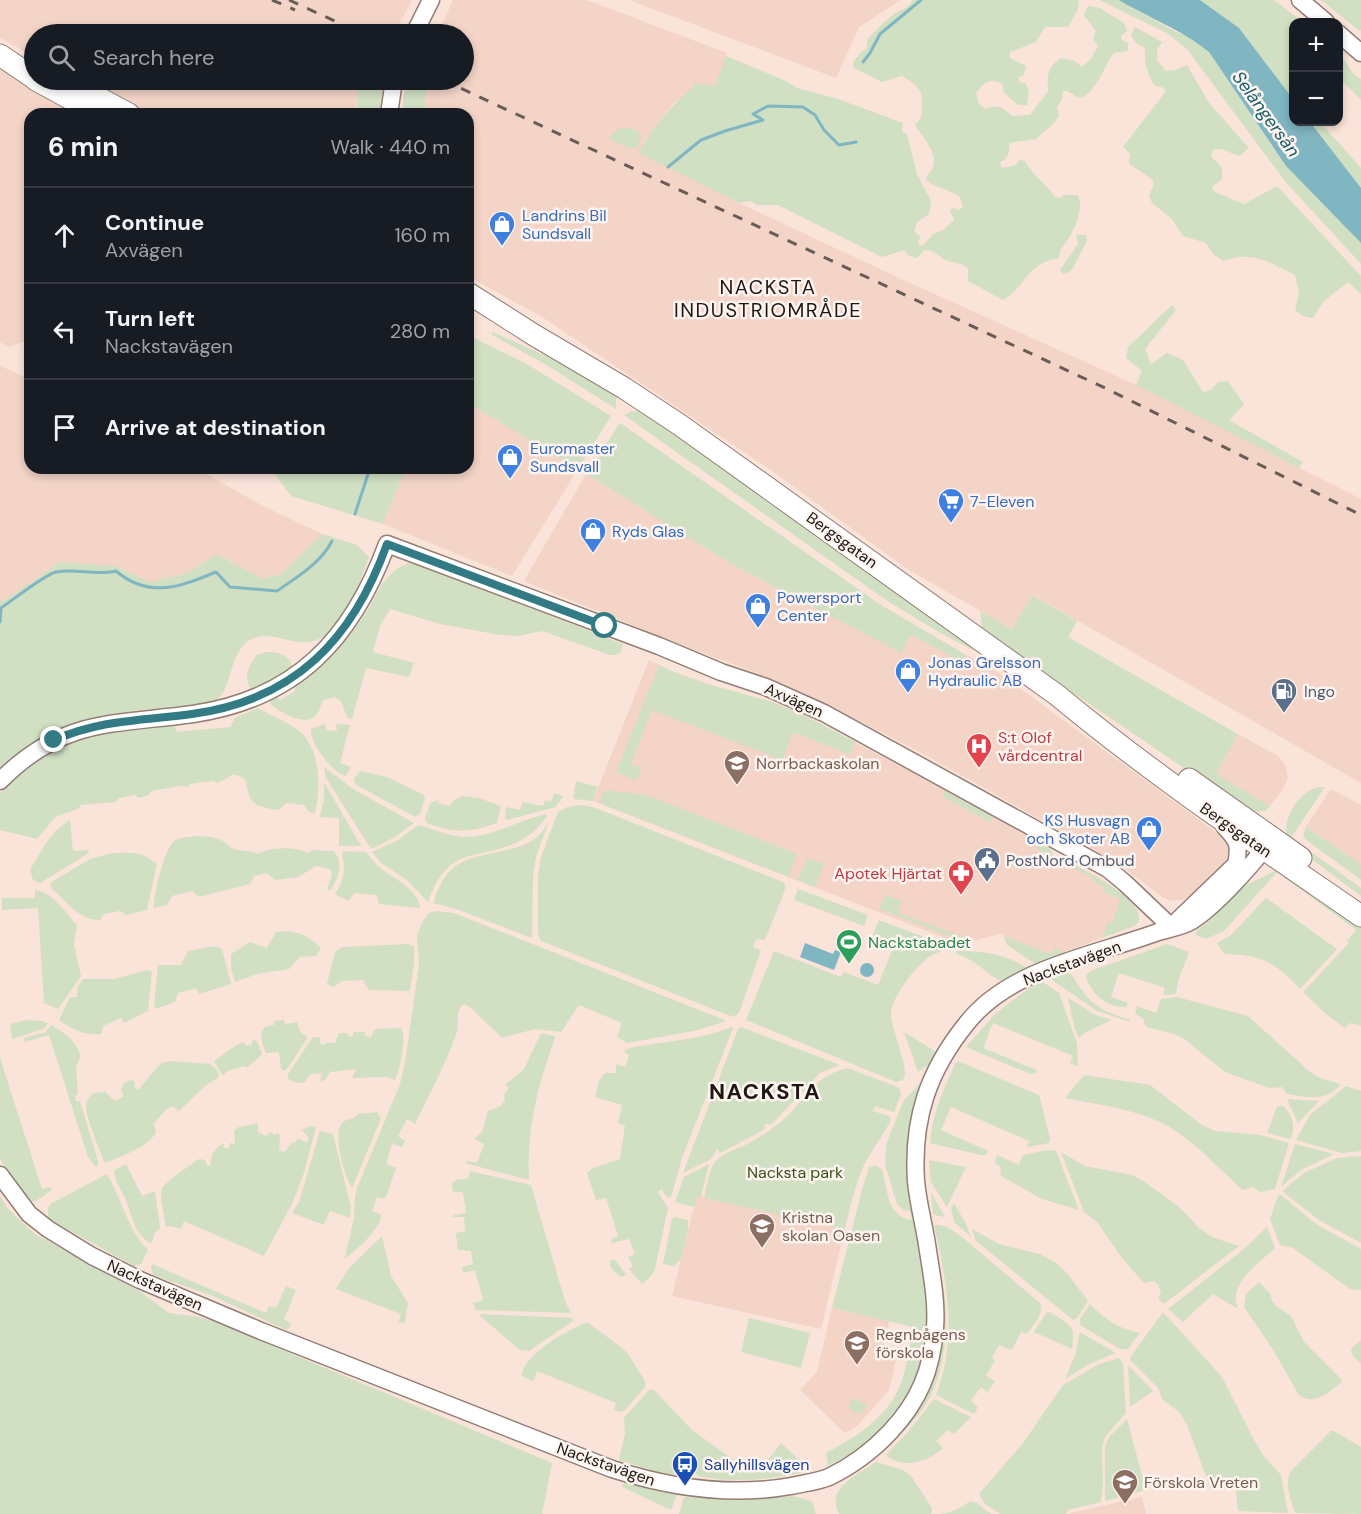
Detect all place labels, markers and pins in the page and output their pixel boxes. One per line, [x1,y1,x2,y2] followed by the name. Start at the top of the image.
[522,205,607,244] place label: Landrins Bil Sundsvall
[487,209,517,247] shop icon: Landrins Bil Sundsvall
[530,438,615,477] place label: Euromaster Sundsvall
[495,442,525,480] shop icon: Euromaster Sundsvall
[936,486,966,524] supermarket icon: 7-Eleven
[970,491,1034,512] place label: 7-Eleven
[578,516,608,554] shop icon: Ryds Glas
[612,521,684,542] place label: Ryds Glas
[777,587,862,626] place label: Powersport Center
[743,591,773,629] shop icon: Powersport Center
[928,652,1041,691] place label: Jonas Grelsson Hydraulic AB
[893,656,923,694] shop icon: Jonas Grelsson Hydraulic AB
[1269,676,1299,714] fuel station icon: Ingo
[1304,681,1335,702] place label: Ingo
[998,727,1082,766] place label: S:t Olof vårdcentral
[964,731,994,769] hospital icon: S:t Olof vårdcentral
[722,748,752,786] school or university icon: Norrbackaskolan
[756,753,879,774] place label: Norrbackaskolan
[1026,810,1130,849] place label: KS Husvagn och Skoter AB
[1134,814,1164,852] shop icon: KS Husvagn och Skoter AB
[972,845,1002,883] public building icon: PostNord Ombud
[1006,850,1135,871] place label: PostNord Ombud
[946,858,976,896] pharmacy icon: Apotek Hjärtat
[834,863,942,884] place label: Apotek Hjärtat
[834,927,864,965] sports icon: Nackstabadet
[868,932,971,953] place label: Nackstabadet
[782,1207,880,1246] place label: Kristna skolan Oasen
[747,1211,777,1249] school or university icon: Kristna skolan Oasen
[876,1324,966,1363] place label: Regnbågens förskola
[842,1328,872,1366] school or university icon: Regnbågens förskola
[670,1449,700,1487] bus stop icon: Sallyhillsvägen
[704,1454,809,1475] place label: Sallyhillsvägen
[1110,1467,1140,1505] school or university icon: Förskola Vreten
[1144,1472,1258,1493] place label: Förskola Vreten

